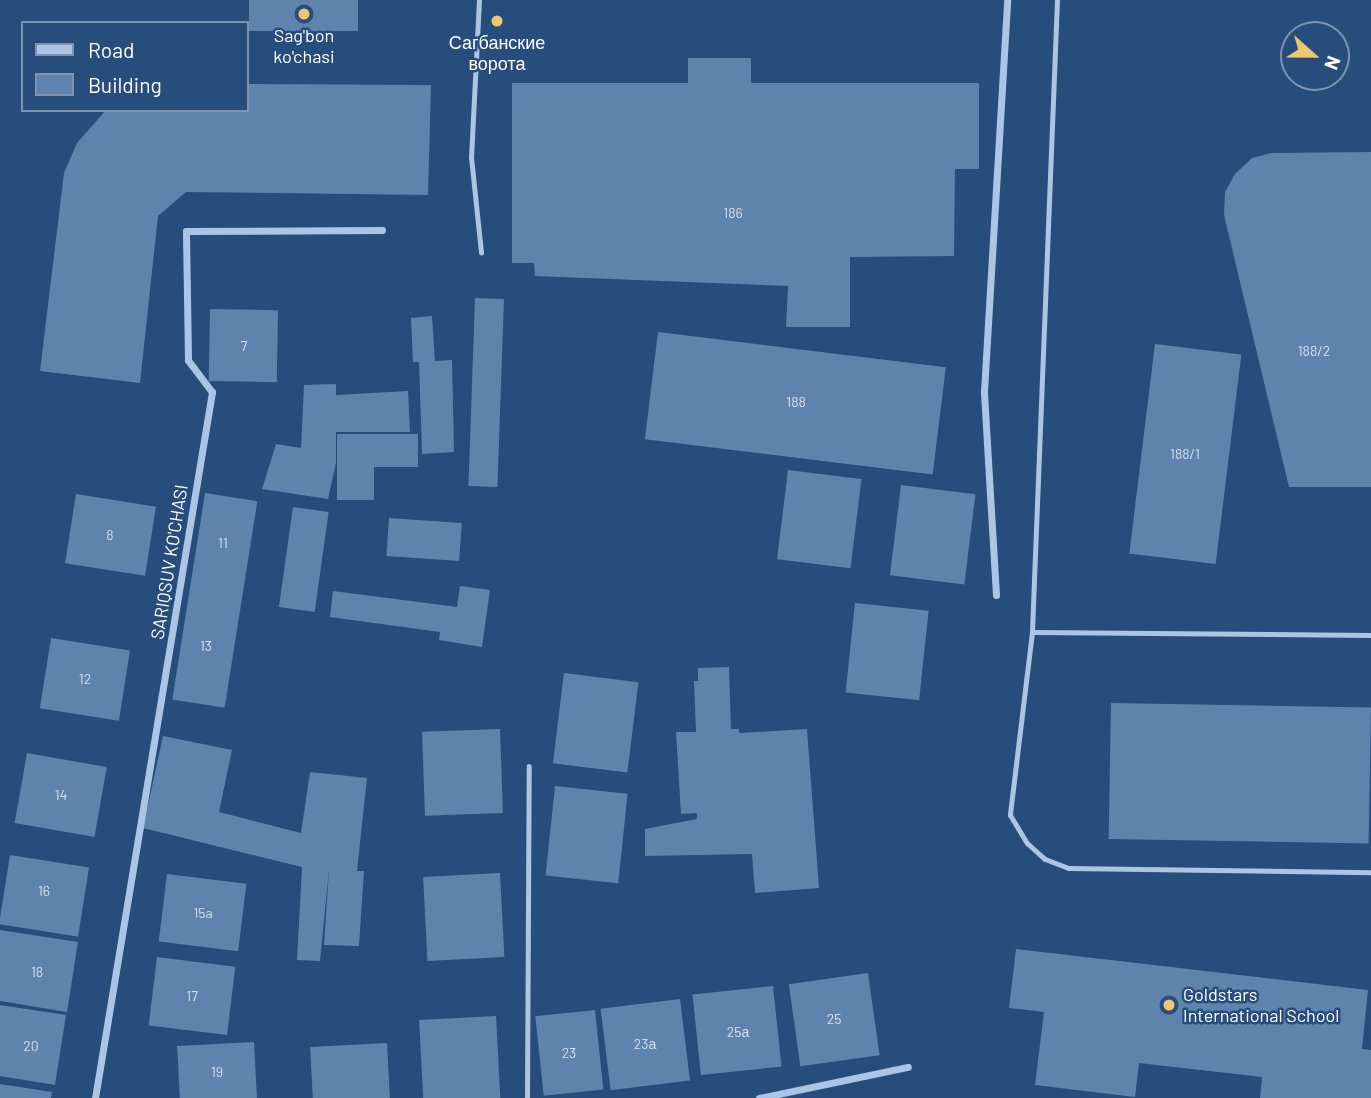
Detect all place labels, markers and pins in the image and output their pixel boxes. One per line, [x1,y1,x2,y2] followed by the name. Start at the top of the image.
[296,6,312,22] marker: Sag'bon ko'chasi
[489,13,505,29] marker: Сагбанские ворота
[273,25,335,68] place label: Sag'bon ko'chasi
[449,32,545,74] place label: Сагбанские ворота
[1183,984,1339,1026] place label: Goldstars International School
[1161,997,1177,1013] marker: Goldstars International School

